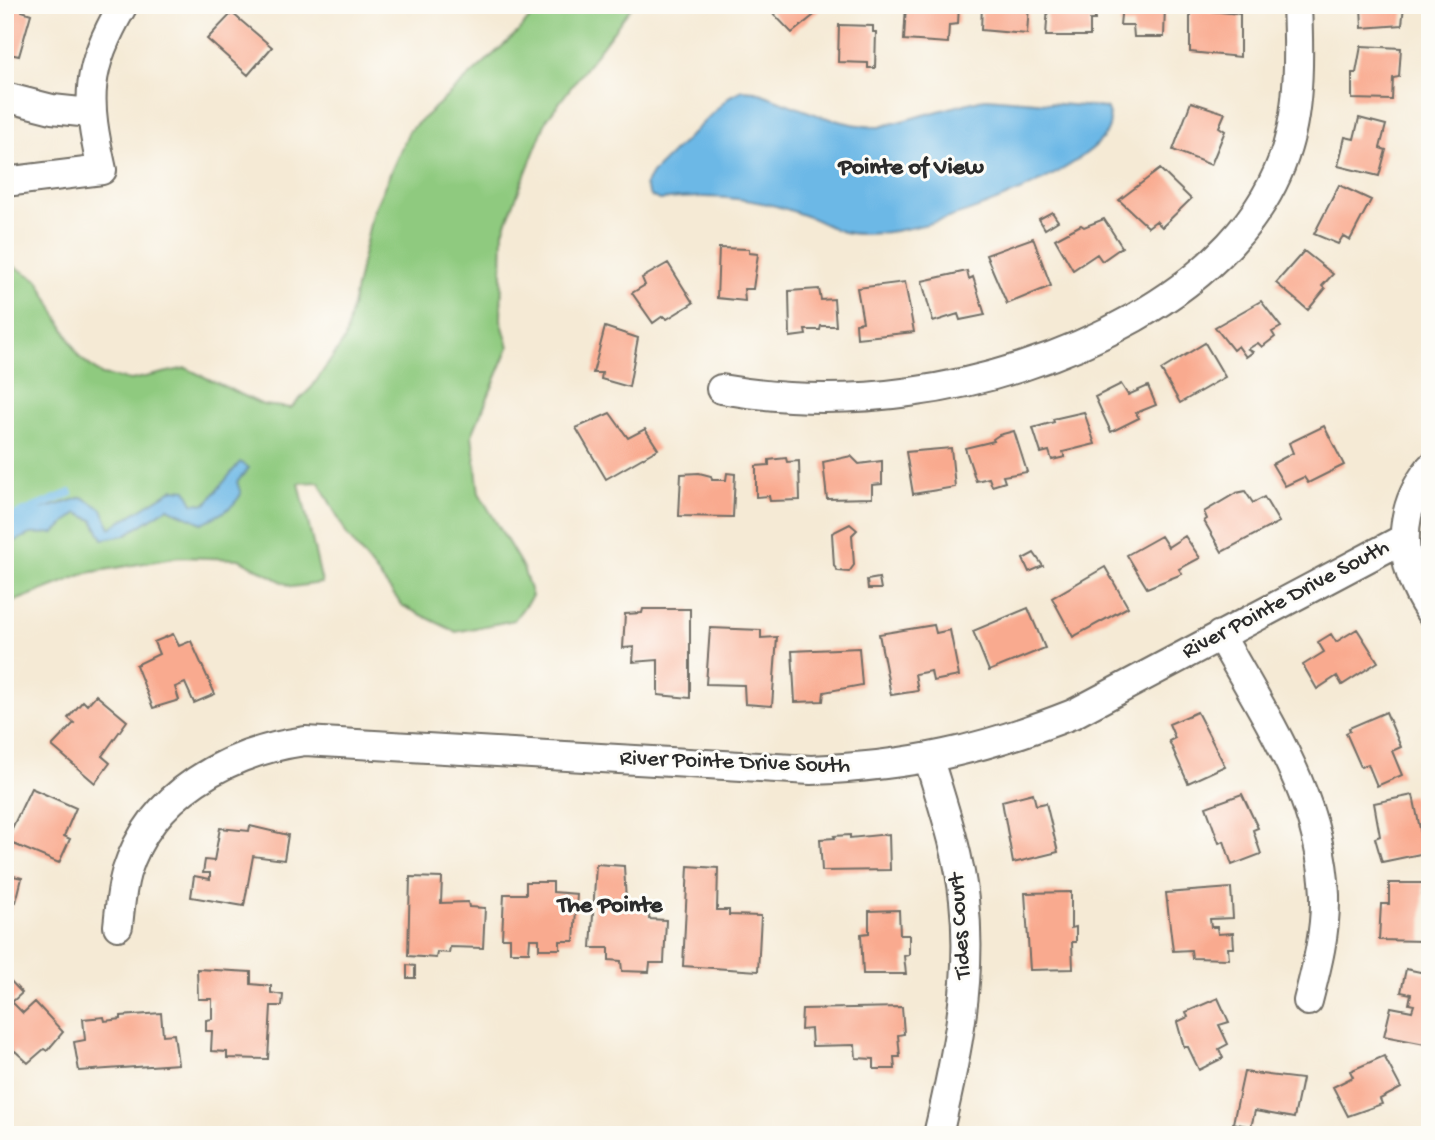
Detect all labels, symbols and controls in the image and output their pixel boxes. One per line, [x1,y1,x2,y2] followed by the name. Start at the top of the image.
[836,154,984,183] district label: Pointe of View
[1178,534,1394,666] street label: River Pointe Drive South
[619,745,851,781] street label: River Pointe Drive South
[944,871,978,982] street label: Tides Court
[556,892,664,921] district label: The Pointe

